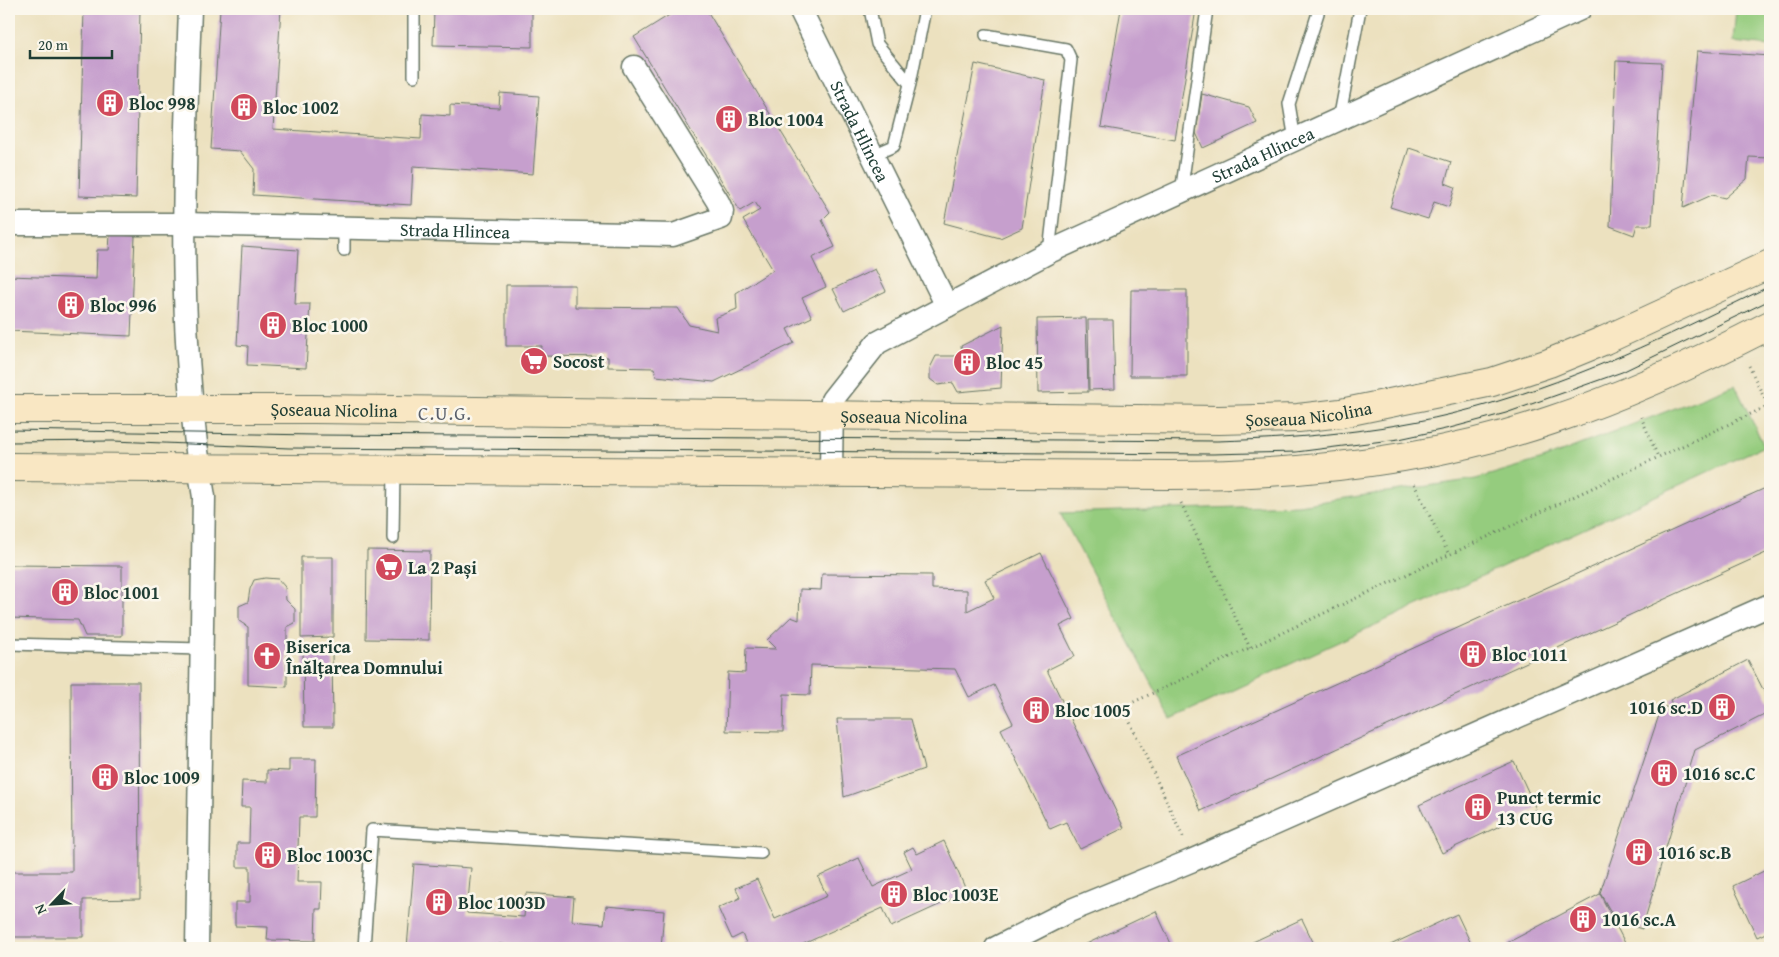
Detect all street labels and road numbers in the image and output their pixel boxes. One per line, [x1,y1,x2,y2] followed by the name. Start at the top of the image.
[824,76,897,187] street label: Strada Hlincea
[1207,119,1319,189] street label: Strada Hlincea
[400,215,511,245] street label: Strada Hlincea
[1245,393,1375,433] street label: Șoseaua Nicolina
[270,395,398,424] street label: Șoseaua Nicolina
[840,402,968,430] street label: Șoseaua Nicolina

